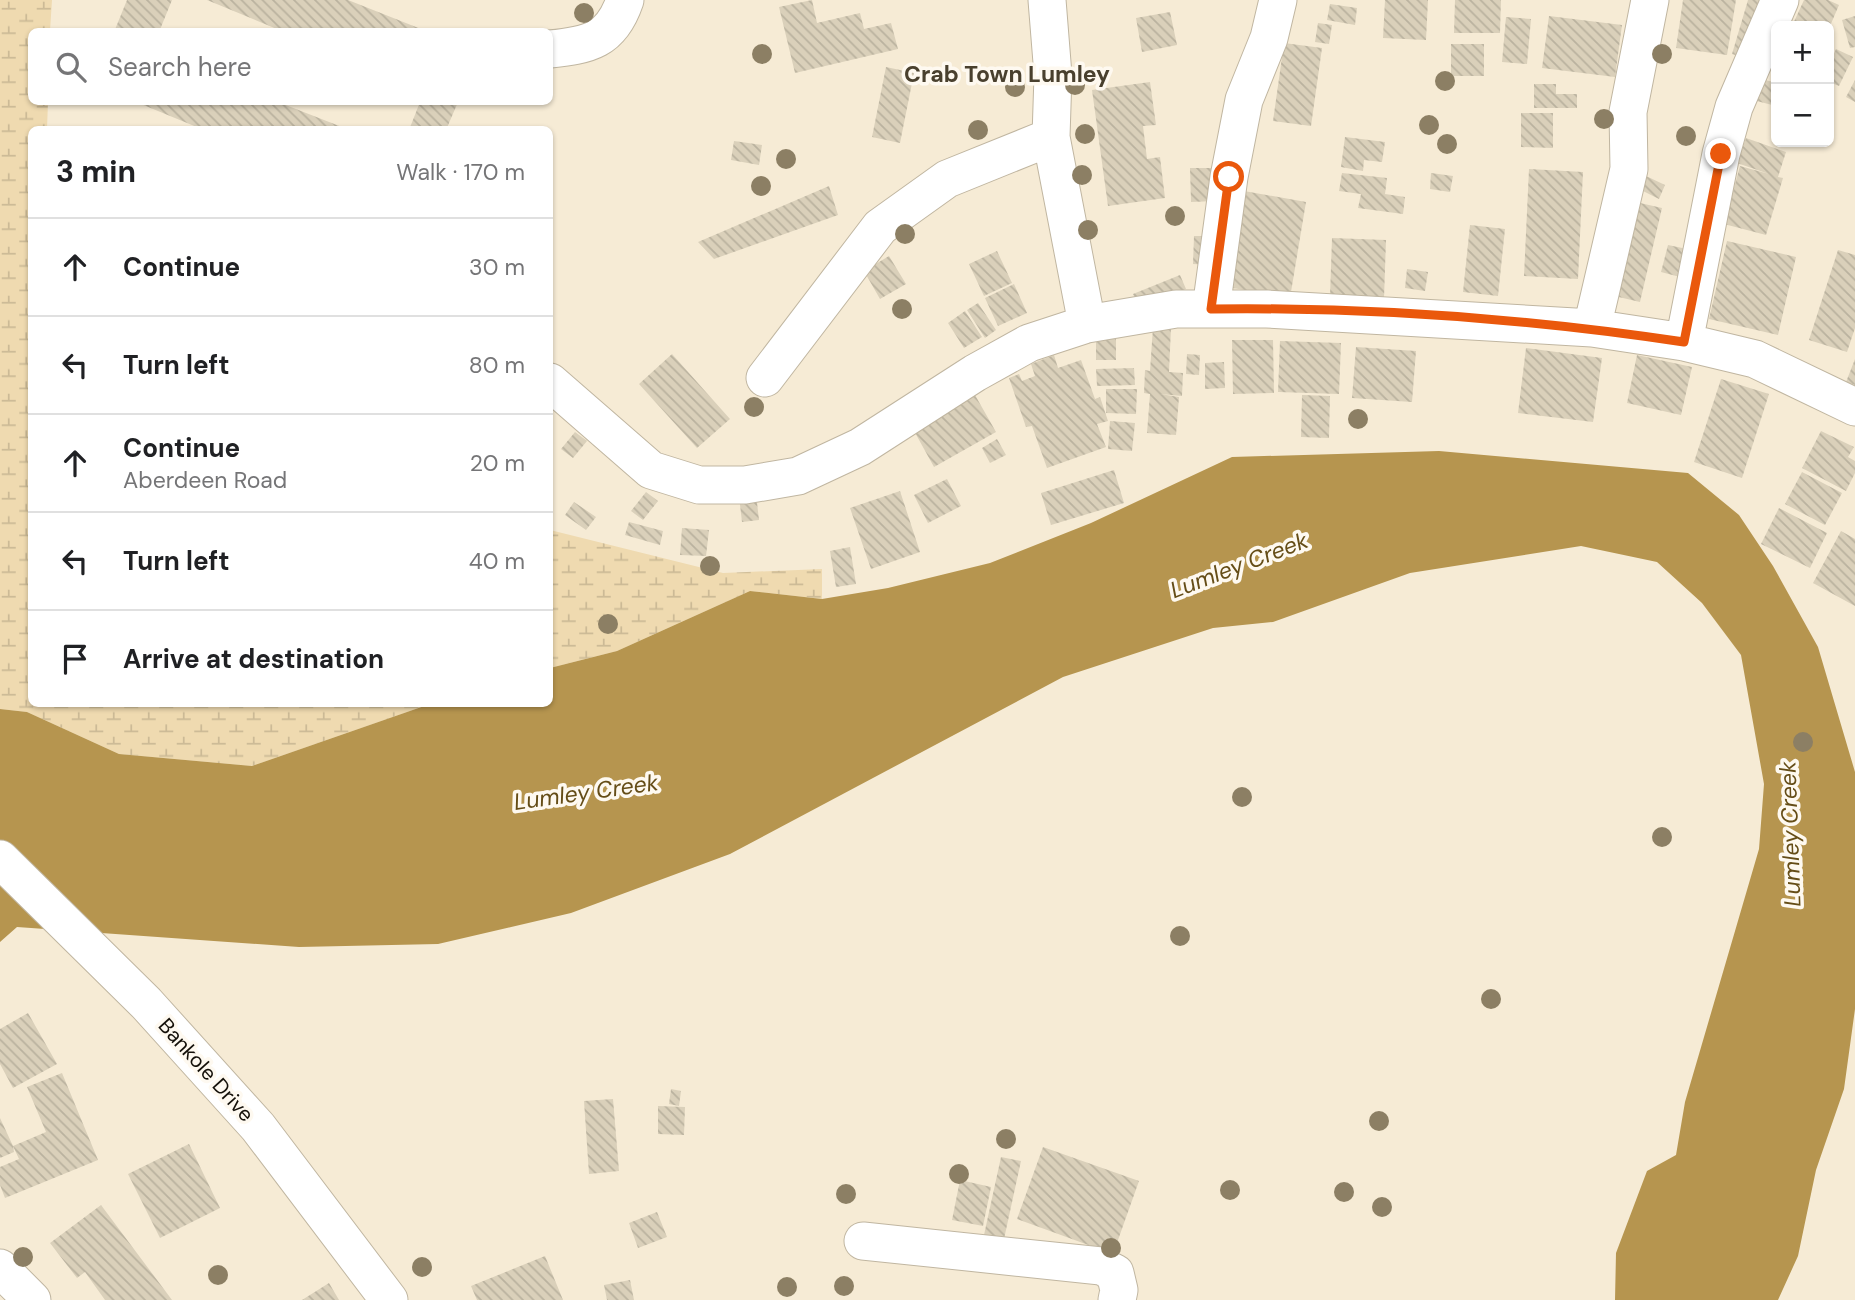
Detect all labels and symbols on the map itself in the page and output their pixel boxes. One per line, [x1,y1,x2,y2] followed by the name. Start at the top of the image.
[904,59,1110,89] district label: Crab Town Lumley
[1705,138,1736,169] route end
[1213,161,1244,192] route start
[1166,525,1312,605] water label: Lumley Creek
[1772,761,1808,907] water label: Lumley Creek
[512,767,660,817] water label: Lumley Creek
[152,1012,260,1128] street label: Bankole Drive

